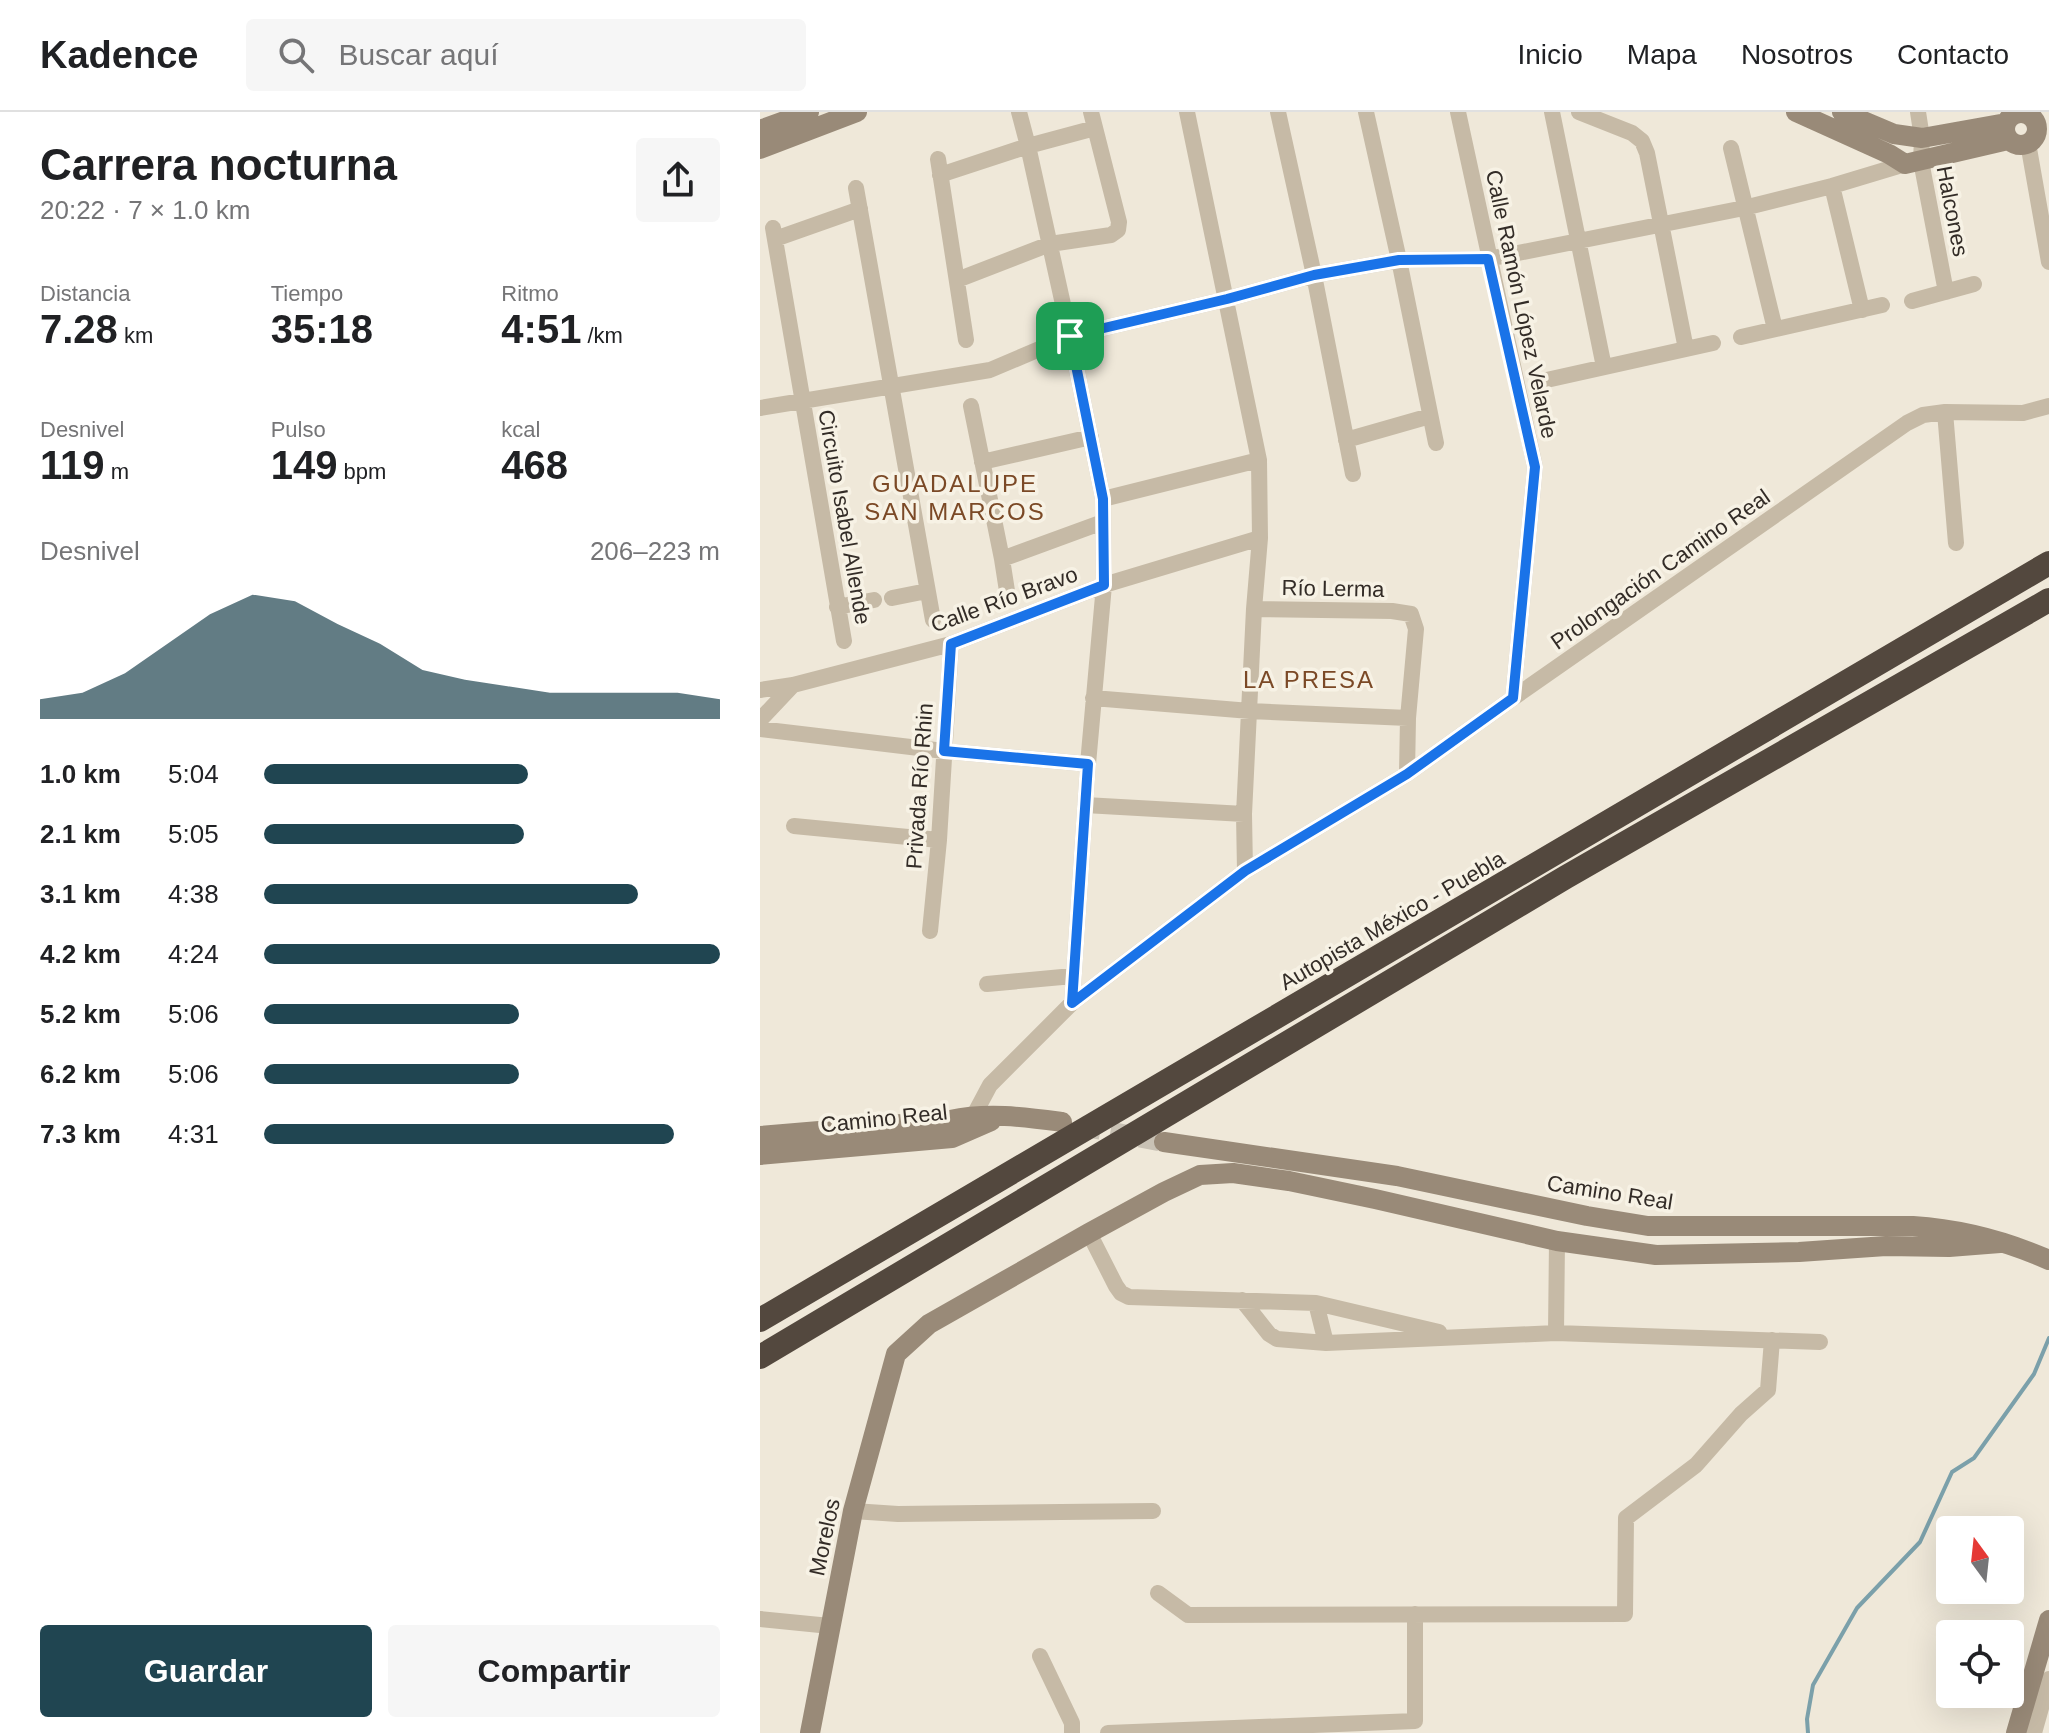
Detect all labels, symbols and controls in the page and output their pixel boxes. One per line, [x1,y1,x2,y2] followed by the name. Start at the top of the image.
[246,19,806,91] search box
[274,33,318,77] icon: search
[40,34,198,76] text: Kadence
[338,38,499,71] text: Buscar aquí
[1517,39,1583,70] text: Inicio
[1627,39,1697,70] text: Mapa
[1741,39,1853,70] text: Nosotros
[1897,39,2009,70] text: Contacto
[636,138,720,222] button: share
[40,140,397,189] text: Carrera nocturna
[1931,164,1974,258] street label: Halcones
[1481,168,1562,441] street label: Calle Ramón López Velarde
[40,195,250,225] text: 20:22 · 7 × 1.0 km
[40,281,130,306] text: Distancia
[271,281,343,306] text: Tiempo
[501,281,559,306] text: Ritmo
[1036,302,1104,370] pin
[40,307,118,351] text: 7.28
[271,307,373,351] text: 35:18
[501,307,581,351] text: 4:51
[1048,314,1092,358] icon: arrive
[118,323,153,348] text: km
[581,323,623,348] text: /km
[813,408,876,626] street label: Circuito Isabel Allende
[40,417,124,442] text: Desnivel
[271,417,326,442] text: Pulso
[501,417,540,442] text: kcal
[40,443,105,487] text: 119
[271,443,337,487] text: 149
[501,443,568,487] text: 468
[105,459,129,484] text: m
[337,459,386,484] text: bpm
[864,470,1046,525] district label: GUADALUPE SAN MARCOS
[1546,484,1775,655] street label: Prolongación Camino Real
[40,536,140,566] text: Desnivel
[590,536,720,566] text: 206–223 m
[928,561,1081,638] street label: Calle Río Bravo
[1281,575,1385,602] street label: Río Lerma
[1243,666,1375,693] district label: LA PRESA
[901,702,938,870] street label: Privada Río Rhin
[40,759,121,789] text: 1.0 km
[168,759,219,789] text: 5:04
[40,819,121,849] text: 2.1 km
[168,819,219,849] text: 5:05
[1275,845,1510,995] street label: Autopista México - Puebla
[40,879,121,909] text: 3.1 km
[168,879,219,909] text: 4:38
[40,939,121,969] text: 4.2 km
[168,939,219,969] text: 4:24
[40,999,121,1029] text: 5.2 km
[168,999,219,1029] text: 5:06
[40,1059,121,1089] text: 6.2 km
[168,1059,219,1089] text: 5:06
[820,1099,949,1138] street label: Camino Real
[40,1119,121,1149] text: 7.3 km
[168,1119,219,1149] text: 4:31
[1545,1170,1675,1215] street label: Camino Real
[804,1496,845,1578] street label: Morelos
[1936,1516,2024,1604] north arrow
[1936,1516,2024,1708] map controls
[1936,1620,2024,1708] button: locate
[40,1625,372,1717] button: Guardar
[388,1625,720,1717] button: Compartir

